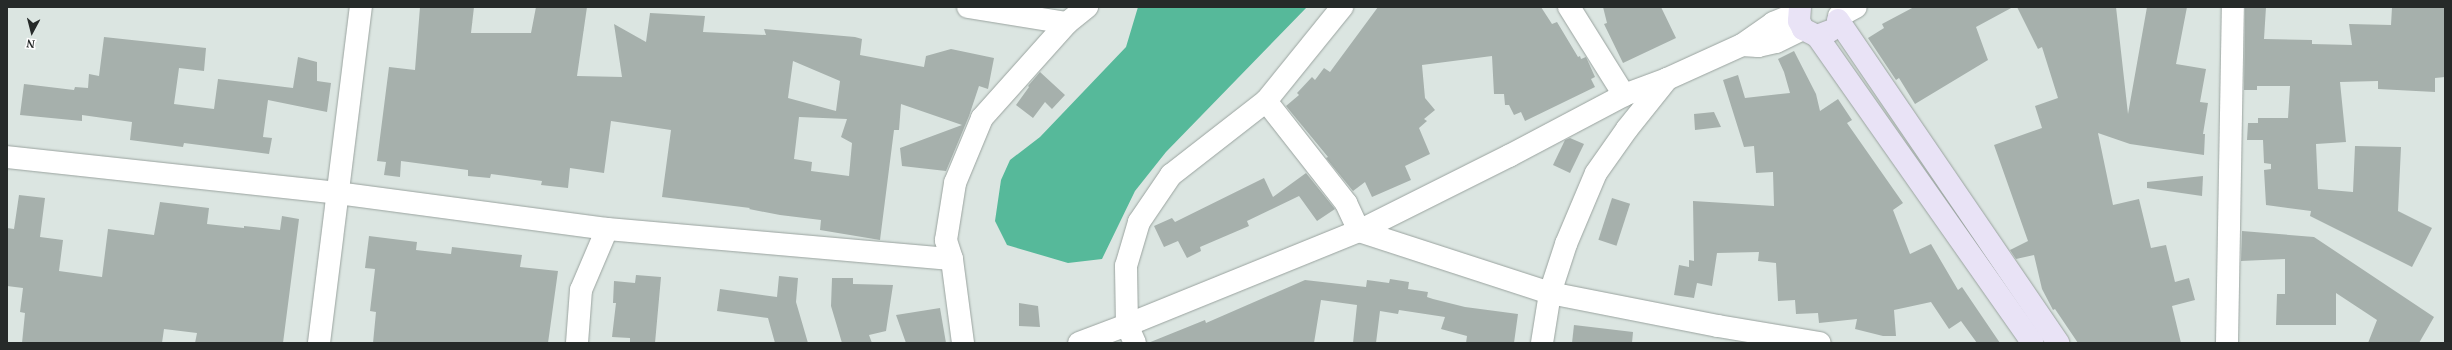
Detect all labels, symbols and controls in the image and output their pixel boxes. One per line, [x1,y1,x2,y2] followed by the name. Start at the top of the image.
[12,12,52,52] north arrow
[26,36,36,51] text: N

